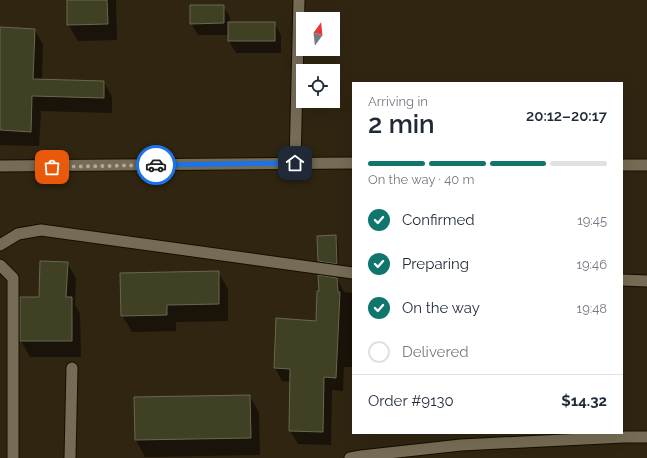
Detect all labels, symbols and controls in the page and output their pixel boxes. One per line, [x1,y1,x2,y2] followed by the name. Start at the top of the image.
[296,12,340,56] north arrow
[296,12,340,108] map controls
[296,64,340,108] button: locate
[368,94,428,109] text: Arriving in
[526,107,607,125] text: 20:12–20:17
[368,109,435,139] text: 2 min
[136,145,176,185] courier
[278,146,312,180] pin
[35,150,69,184] pin
[284,152,306,174] icon: home
[145,154,167,176] icon: car
[41,156,63,178] icon: bag
[368,172,475,187] text: On the way · 40 m
[368,209,390,231] icon: check
[402,211,475,229] text: Confirmed
[577,213,607,228] text: 19:45
[368,253,390,275] icon: check
[402,255,469,273] text: Preparing
[576,257,607,272] text: 19:46
[368,297,390,319] icon: check
[402,299,480,317] text: On the way
[577,301,607,316] text: 19:48
[402,343,469,361] text: Delivered
[368,392,454,410] text: Order #9130
[561,392,607,410] text: $14.32

